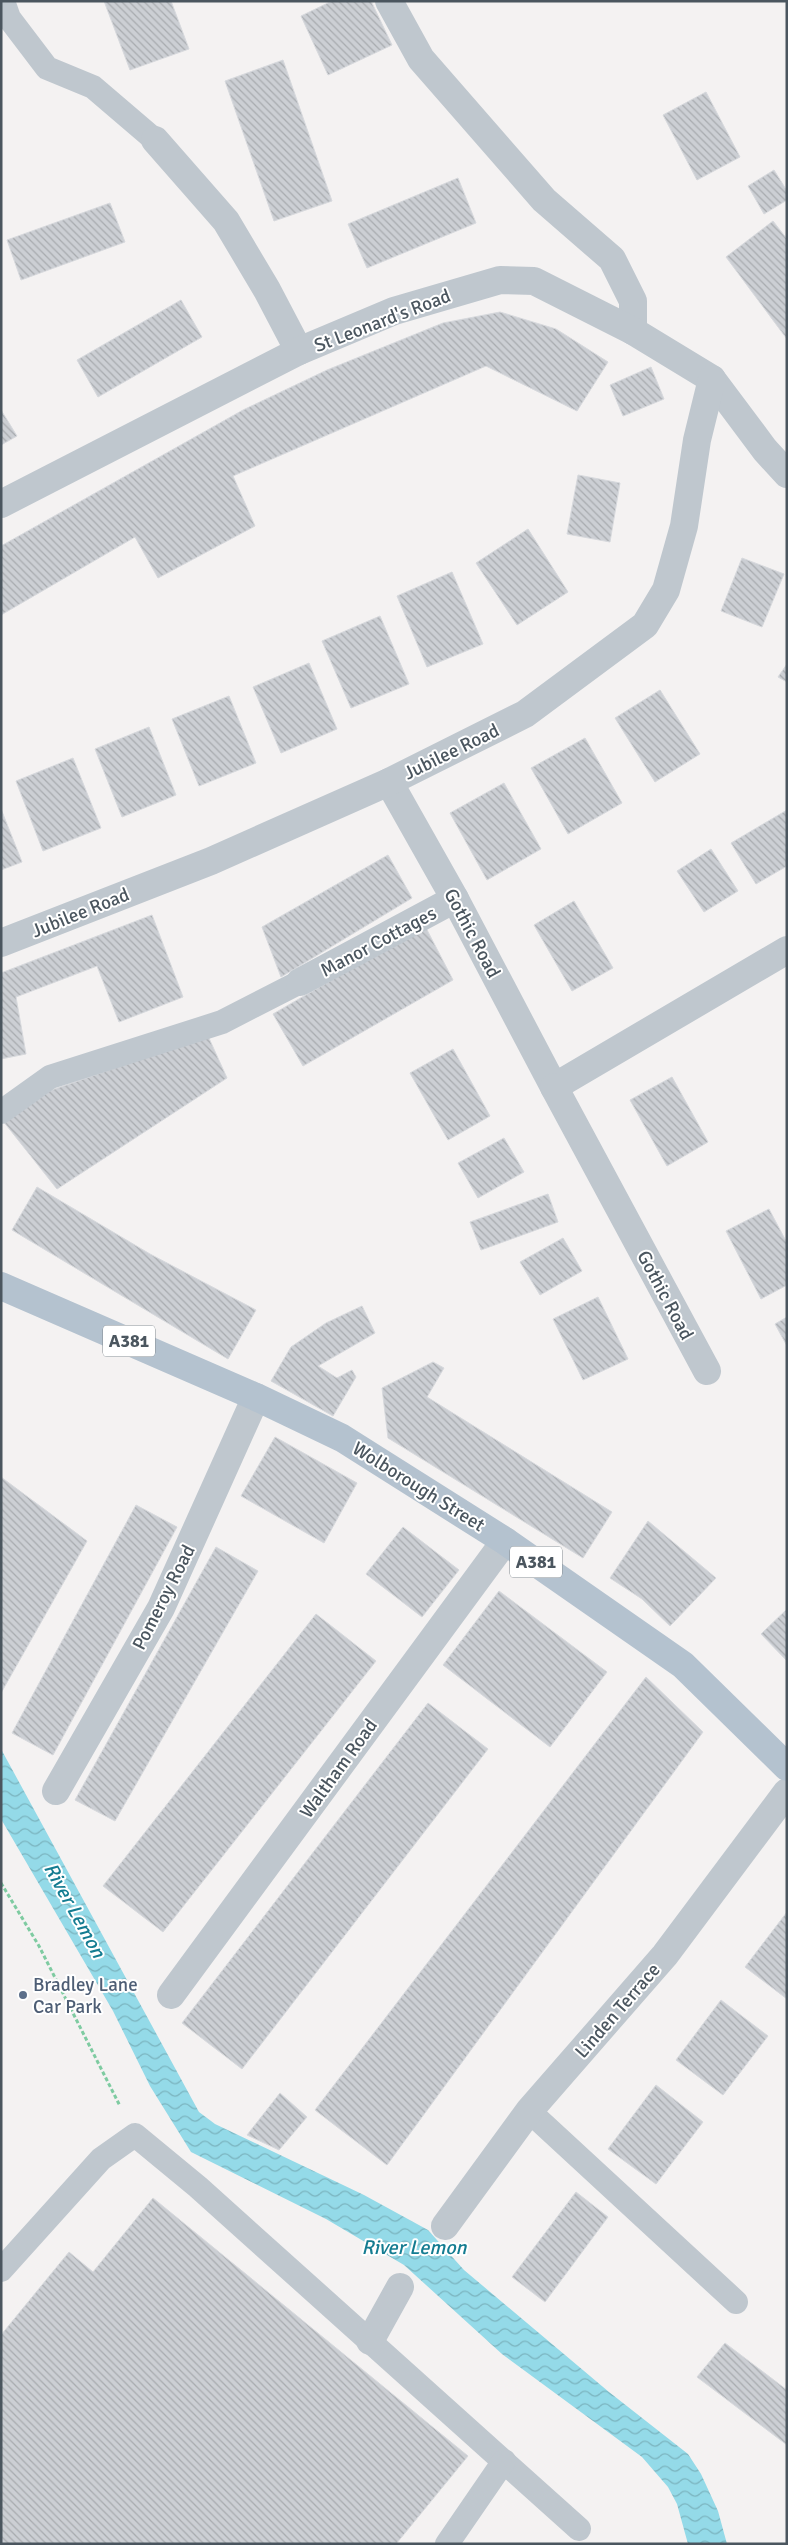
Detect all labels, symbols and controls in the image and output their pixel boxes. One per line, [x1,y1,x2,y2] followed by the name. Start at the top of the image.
[311,284,454,358] street label: St Leonard's Road
[400,718,503,785] street label: Jubilee Road
[28,882,133,943] street label: Jubilee Road
[439,885,506,982] street label: Gothic Road
[316,901,441,983] street label: Manor Cottages
[632,1247,699,1344] street label: Gothic Road
[103,1325,155,1356] road number: A381
[348,1436,489,1537] street label: Wolborough Street
[127,1541,201,1654] street label: Pomeroy Road
[510,1546,562,1578] road number: A381
[295,1714,383,1823] street label: Waltham Road
[38,1858,111,1963] water label: River Lemon
[570,1958,666,2063] street label: Linden Terrace
[33,1973,138,2019] place label: Bradley Lane Car Park
[17,1989,29,2001] marker: Bradley Lane Car Park
[361,2235,468,2260] water label: River Lemon

